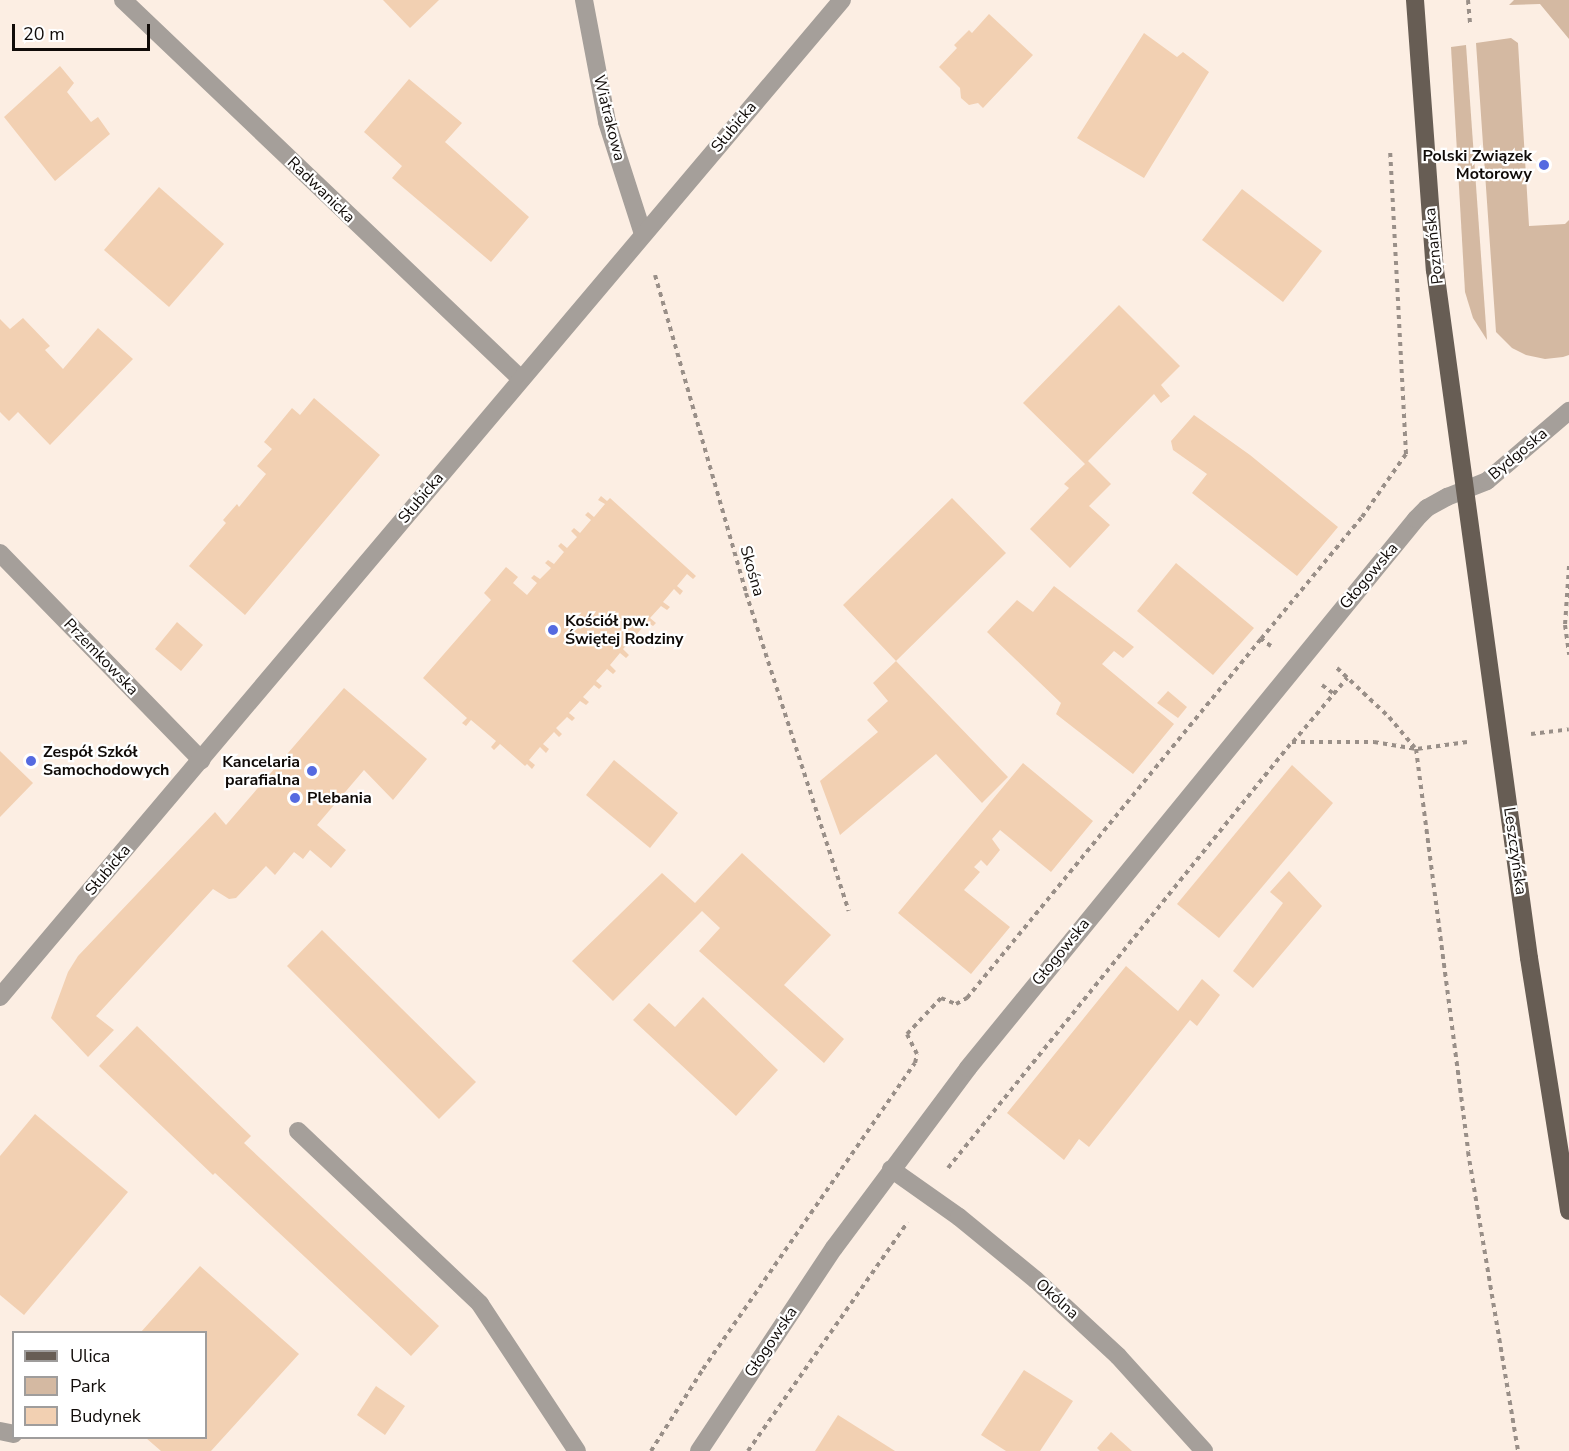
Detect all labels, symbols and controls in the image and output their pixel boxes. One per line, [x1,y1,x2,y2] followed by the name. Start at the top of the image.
[15,12,153,50] scale bar
[23,22,65,46] text: 20 m
[589,73,629,163] street label: Wiatrakowa
[707,98,761,156] street label: Słubicka
[1423,146,1532,184] place label: Polski Związek Motorowy
[283,153,359,227] street label: Radwanicka
[1537,158,1551,172] marker: Polski Związek Motorowy
[1420,207,1448,285] street label: Poznańska
[1485,424,1551,484] street label: Bydgoska
[394,469,448,527] street label: Słubicka
[1336,539,1402,613] street label: Głogowska
[736,543,768,599] street label: Skośna
[565,611,683,649] place label: Kościół pw. Świętej Rodziny
[60,615,142,699] street label: Przemkowska
[546,623,560,637] marker: Kościół pw. Świętej Rodziny
[43,742,169,780] place label: Zespół Szkół Samochodowych
[222,752,300,790] place label: Kancelaria parafialna
[24,754,38,768] marker: Zespół Szkół Samochodowych
[305,764,319,778] marker: Kancelaria parafialna
[307,788,372,808] place label: Plebania
[288,791,302,805] marker: Plebania
[1499,806,1531,896] street label: Leszczyńska
[81,841,135,899] street label: Słubicka
[1028,915,1094,989] street label: Głogowska
[1032,1275,1082,1323] street label: Okólna
[740,1303,802,1381] street label: Głogowska
[12,1331,207,1439] legend
[70,1344,110,1368] text: Ulica
[70,1374,106,1398] text: Park
[70,1404,141,1428] text: Budynek

